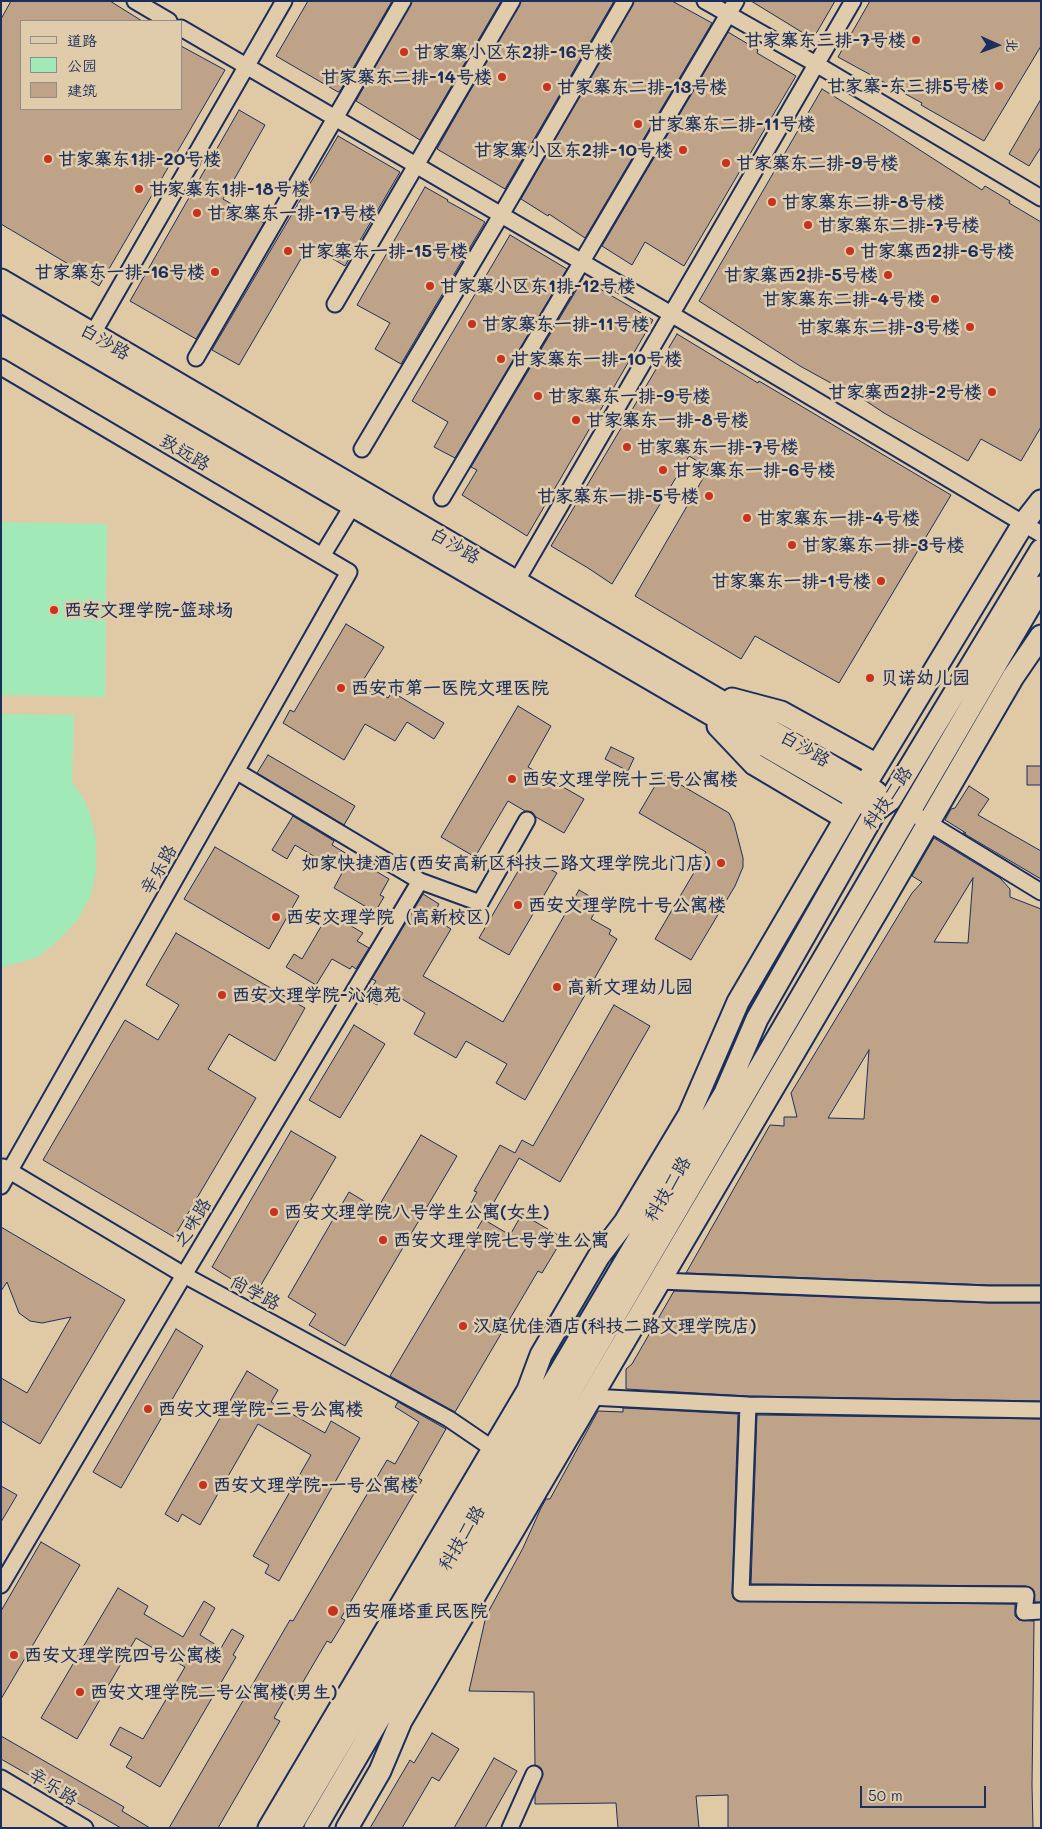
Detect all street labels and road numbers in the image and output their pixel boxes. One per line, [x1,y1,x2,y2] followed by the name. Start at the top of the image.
[76,319,134,365] street label: 白沙路
[156,430,214,476] street label: 致远路
[426,523,484,569] street label: 白沙路
[776,726,834,772] street label: 白沙路
[859,762,917,834] street label: 科技二路
[136,841,182,899] street label: 辛乐路
[640,1153,696,1225] street label: 科技二路
[170,1194,216,1252] street label: 之味路
[226,1271,284,1315] street label: 尚学路
[434,1502,490,1574] street label: 科技二路
[24,1764,82,1810] street label: 辛乐路

